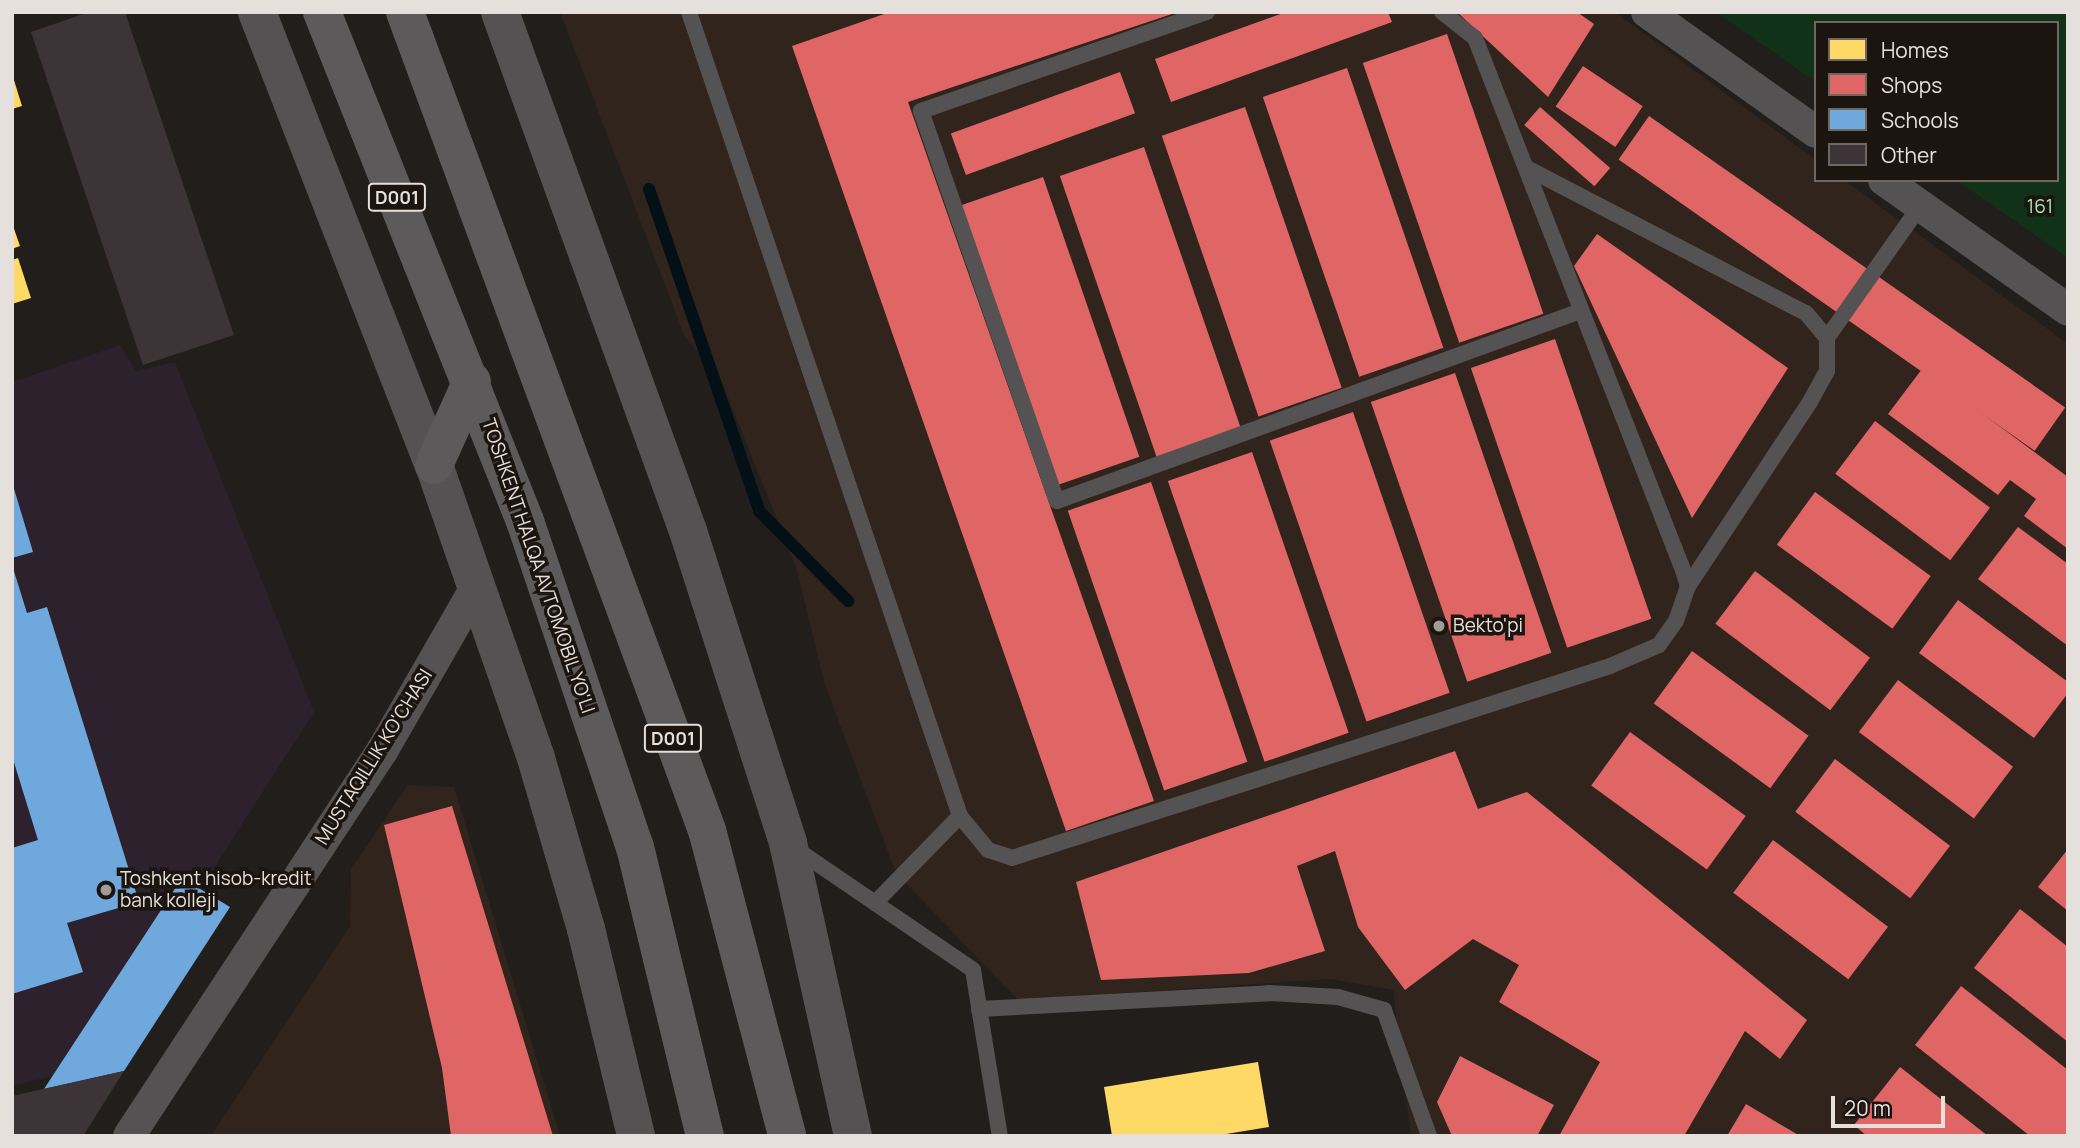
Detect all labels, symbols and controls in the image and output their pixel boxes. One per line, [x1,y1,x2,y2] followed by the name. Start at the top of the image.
[1814,21,2059,182] legend
[1881,36,1949,64] text: Homes
[1881,71,1942,99] text: Shops
[1881,106,1959,134] text: Schools
[1881,141,1937,169] text: Other
[367,182,427,212] road number: D001
[2027,196,2053,218] park label: 161
[476,415,600,717] street label: TOSHKENT HALQA AVTOMOBIL YO'LI
[1453,615,1523,637] place label: Bekto'pi
[1431,618,1447,634] marker: Bekto'pi
[311,665,437,849] street label: MUSTAQILLIK KO'CHASI
[643,724,703,752] road number: D001
[120,868,312,912] place label: Toshkent hisob-kredit bank kolleji
[98,882,114,898] marker: Toshkent hisob-kredit bank kolleji
[1835,1082,1949,1126] scale bar
[1844,1094,1891,1122] text: 20 m

